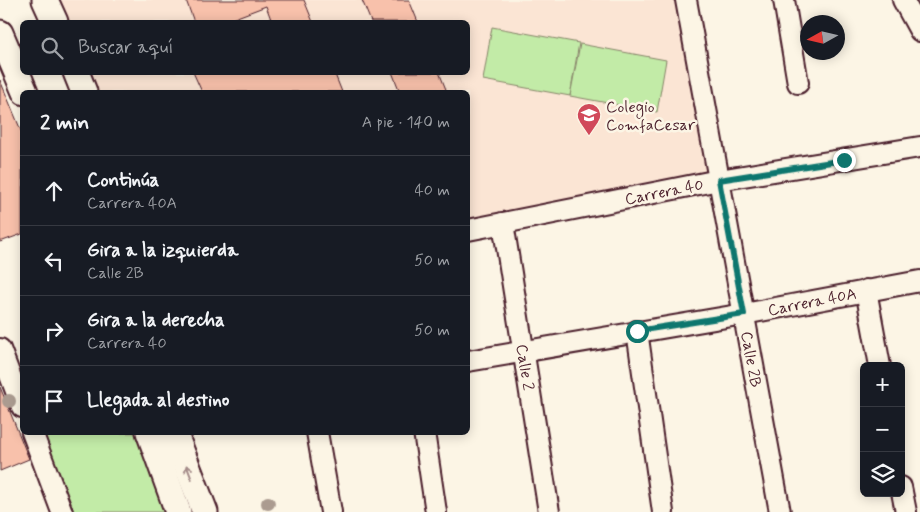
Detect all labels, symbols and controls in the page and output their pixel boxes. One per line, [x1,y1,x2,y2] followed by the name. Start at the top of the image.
[800,15,845,60] north arrow
[20,20,470,75] search box
[38,34,66,62] icon: search
[78,35,173,60] text: Buscar aquí
[606,97,696,136] place label: Colegio ComfaCesar
[576,102,602,136] school or university icon: Colegio ComfaCesar
[40,109,89,137] text: 2 min
[362,112,450,133] text: A pie · 140 m
[833,149,856,172] route end
[87,168,159,193] text: Continúa
[623,175,705,210] street label: Carrera 40
[40,177,68,205] icon: ahead
[414,180,450,201] text: 40 m
[87,193,177,214] text: Carrera 40A
[87,238,238,263] text: Gira a la izquierda
[40,247,68,275] icon: left
[414,250,450,271] text: 50 m
[87,263,144,284] text: Calle 2B
[766,284,858,321] street label: Carrera 40A
[87,308,225,333] text: Gira a la derecha
[40,317,68,345] icon: right
[414,320,450,341] text: 50 m
[626,320,649,343] route start
[735,330,766,389] street label: Calle 2B
[87,333,167,354] text: Carrera 40
[511,343,539,392] street label: Calle 2
[860,362,905,497] map controls
[860,362,905,407] button: +
[40,387,68,415] icon: arrive
[87,388,229,413] text: Llegada al destino
[860,407,905,452] button: −
[860,452,905,497] button: layers
[184,465,193,480] one-way arrow

